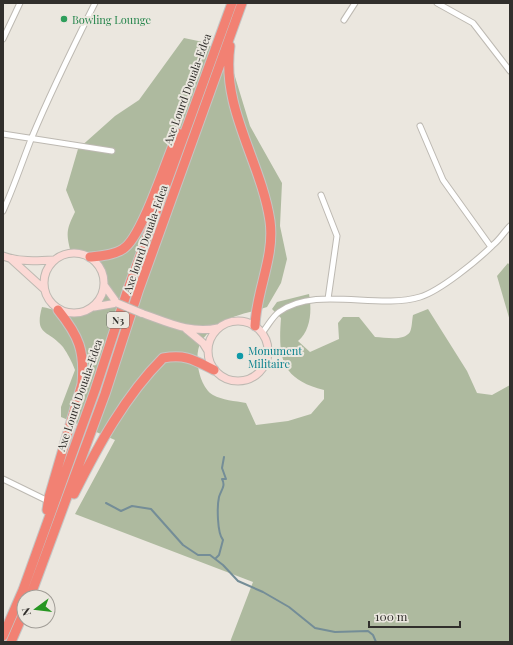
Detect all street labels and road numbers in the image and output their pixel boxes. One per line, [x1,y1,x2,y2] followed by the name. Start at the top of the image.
[160,31,214,148] street label: Axe Lourd Douala-Edea
[119,182,171,296] street label: Axe lourd Douala-Edea
[107,312,129,328] road number: N3
[52,337,105,454] street label: Axe Lourd Douala-Edea

